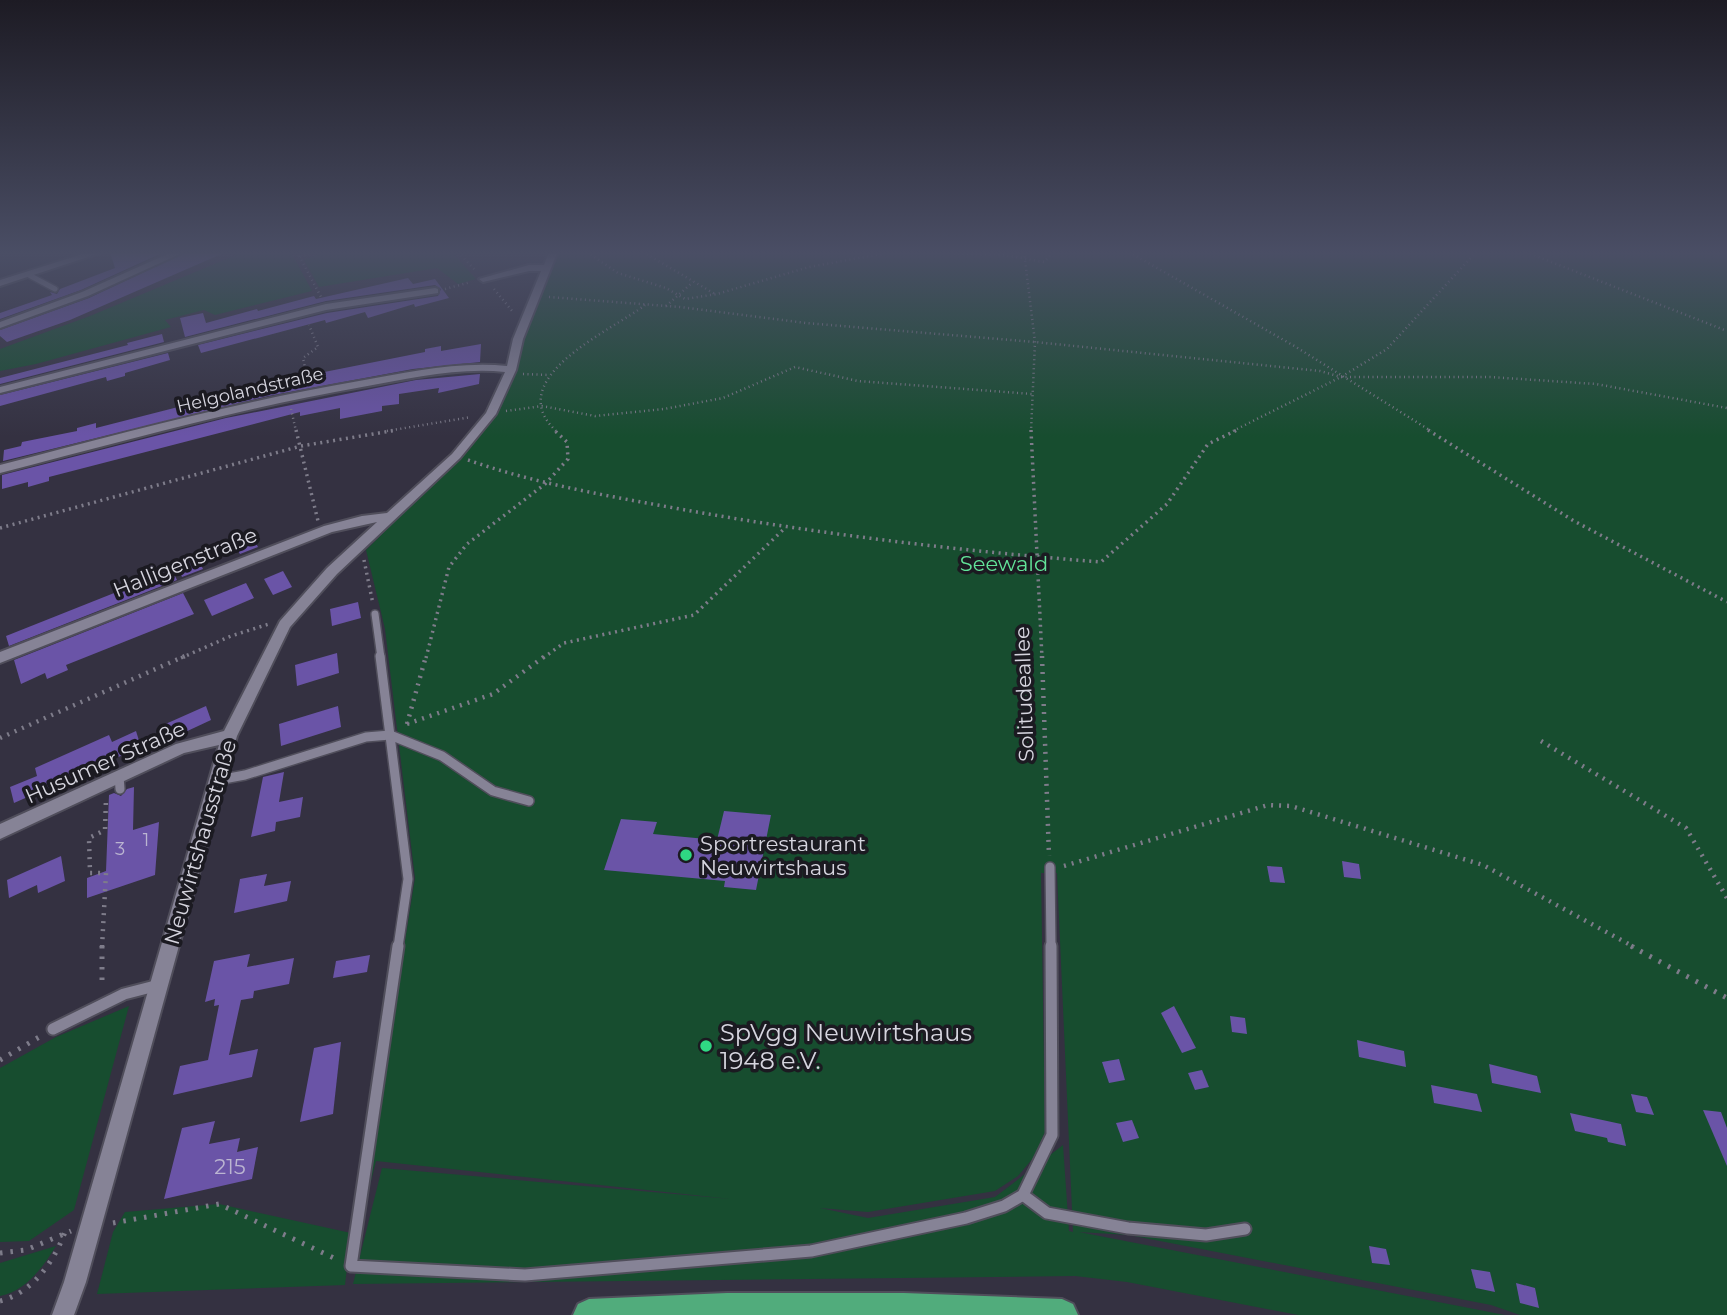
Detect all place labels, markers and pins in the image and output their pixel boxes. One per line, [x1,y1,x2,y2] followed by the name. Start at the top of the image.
[700,831,866,880] place label: Sportrestaurant Neuwirtshaus
[678,847,694,863] marker: Sportrestaurant Neuwirtshaus
[720,1018,972,1075] place label: SpVgg Neuwirtshaus 1948 e.V.
[698,1038,714,1054] marker: SpVgg Neuwirtshaus 1948 e.V.

